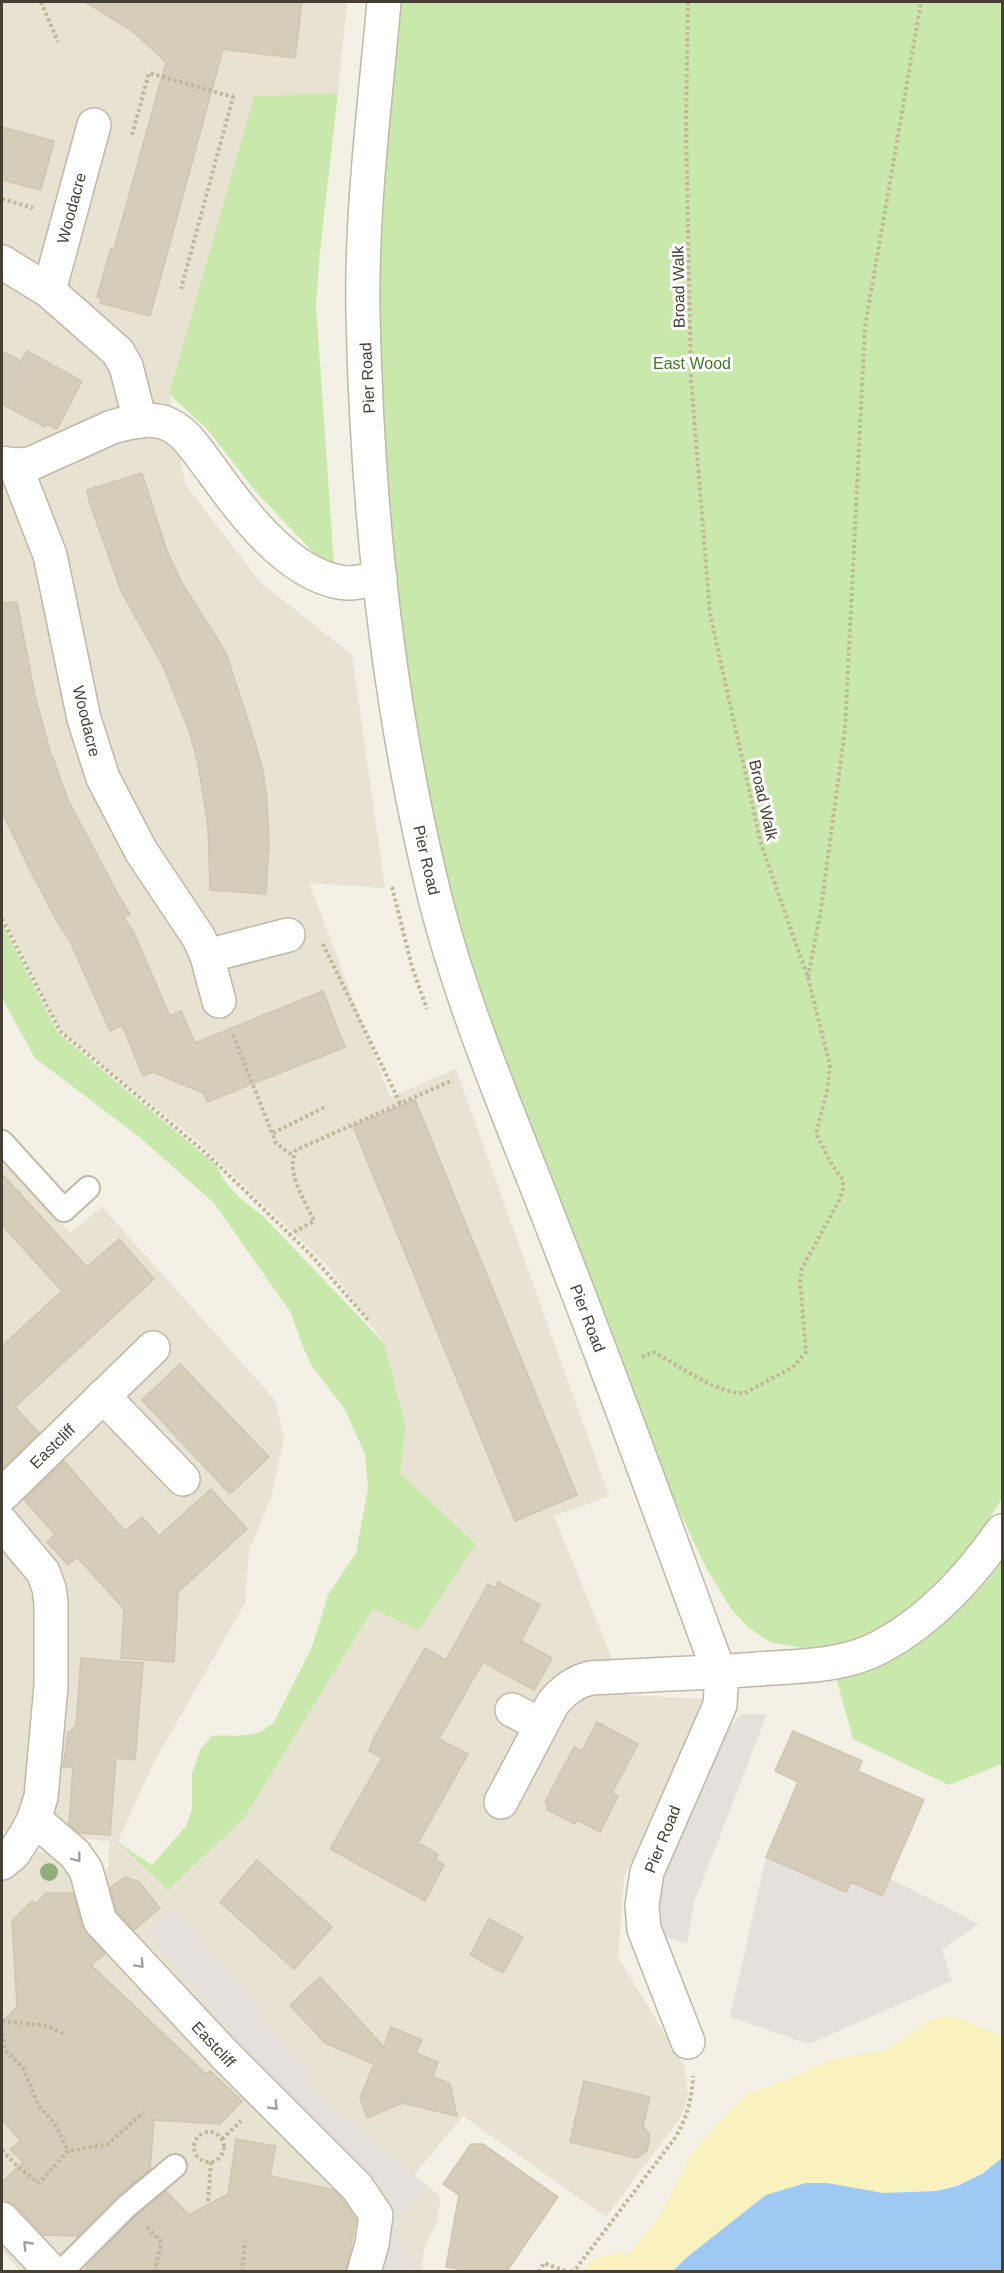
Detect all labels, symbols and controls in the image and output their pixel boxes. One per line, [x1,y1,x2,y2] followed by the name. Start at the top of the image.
[54,171,89,245] street label: Woodacre
[669,245,688,328] street label: Broad Walk
[357,342,378,414] street label: Pier Road
[653,355,731,372] park label: East Wood
[69,684,104,759] street label: Woodacre
[746,758,781,843] street label: Broad Walk
[410,824,443,897] street label: Pier Road
[567,1282,608,1354] street label: Pier Road
[26,1421,79,1472] street label: Eastcliff
[641,1803,684,1875] street label: Pier Road
[70,1852,81,1863] one-way arrow
[133,1957,144,1968] one-way arrow
[188,2018,239,2071] street label: Eastcliff
[267,2099,278,2109] one-way arrow
[23,2242,34,2252] one-way arrow

